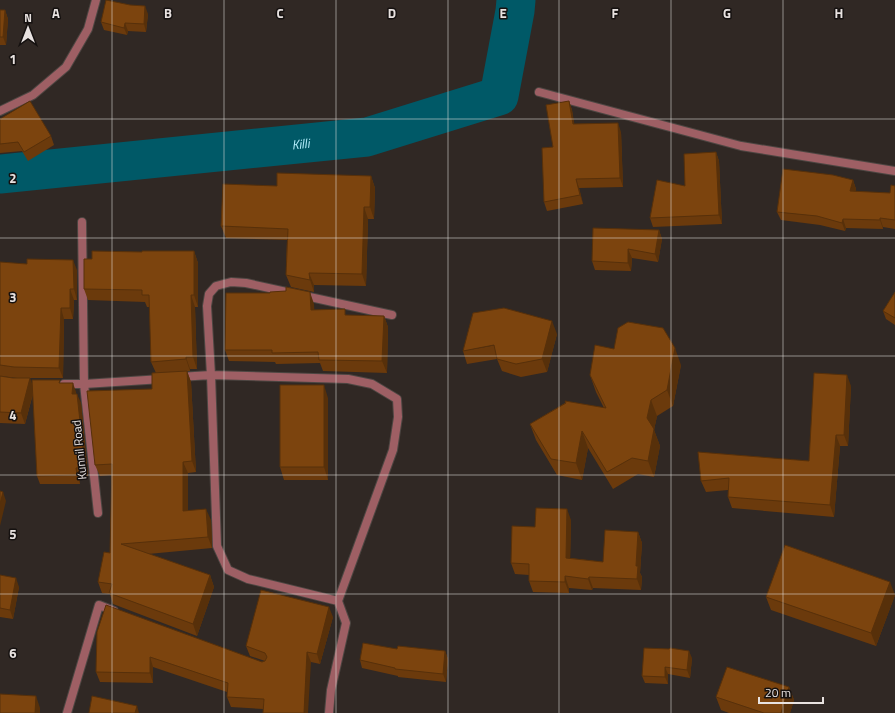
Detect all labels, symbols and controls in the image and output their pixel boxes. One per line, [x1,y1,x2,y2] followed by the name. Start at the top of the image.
[52,3,60,23] text: A
[164,3,172,23] text: B
[276,3,284,23] text: C
[388,3,396,23] text: D
[499,3,507,23] text: E
[612,3,619,23] text: F
[723,3,731,23] text: G
[835,3,843,23] text: H
[8,8,48,48] north arrow
[24,10,32,26] text: N
[9,49,17,69] text: 1
[291,133,312,155] water label: Killi
[9,168,17,188] text: 2
[9,287,17,307] text: 3
[9,405,17,425] text: 4
[66,419,92,481] street label: Kunnil Road
[9,524,17,544] text: 5
[9,643,17,663] text: 6
[759,679,823,705] scale bar
[765,683,791,702] text: 20 m

